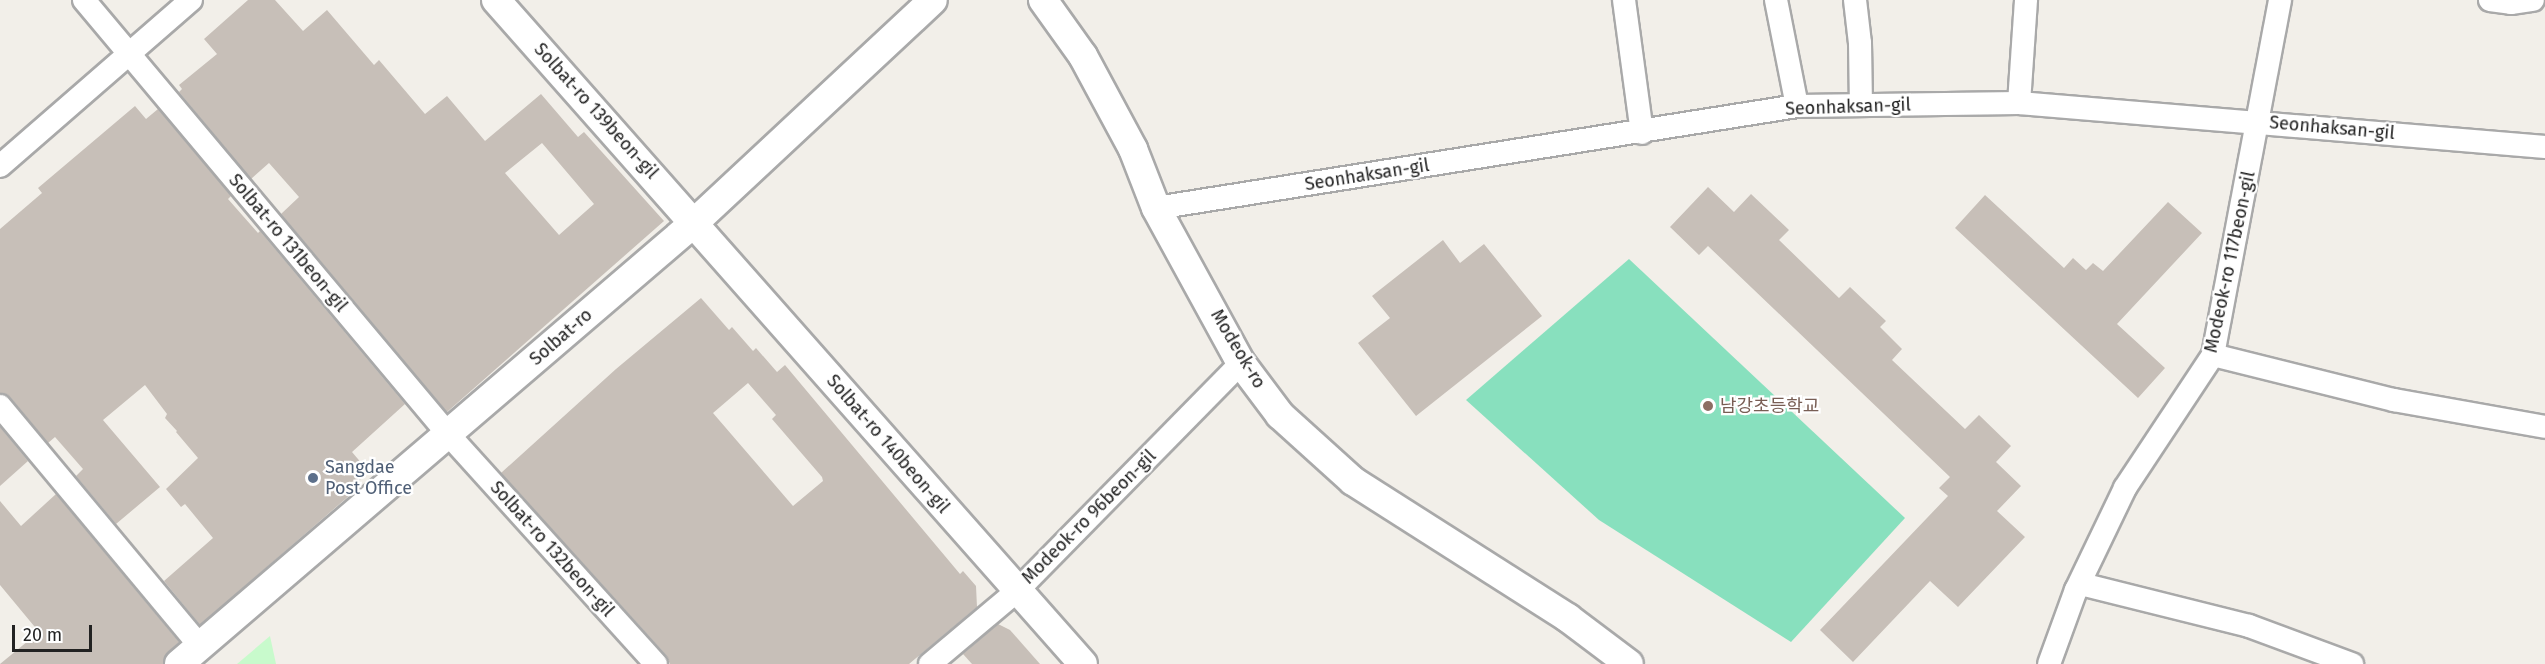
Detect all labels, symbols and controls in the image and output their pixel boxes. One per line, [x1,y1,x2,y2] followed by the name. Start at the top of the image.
[529,39,663,183] street label: Solbat-ro 139beon-gil
[1785,94,1911,120] street label: Seonhaksan-gil
[2268,112,2396,144] street label: Seonhaksan-gil
[1303,155,1431,195] street label: Seonhaksan-gil
[2200,169,2260,355] street label: Modeok-ro 117beon-gil
[224,170,352,316] street label: Solbat-ro 131beon-gil
[525,304,597,370] street label: Solbat-ro
[1206,306,1270,392] street label: Modeok-ro
[822,370,954,518] street label: Solbat-ro 140beon-gil
[1720,395,1819,417] place label: 남강초등학교
[1701,399,1715,413] marker: 남강초등학교
[1017,445,1161,589] street label: Modeok-ro 96beon-gil
[325,457,412,500] place label: Sangdae Post Office
[306,471,320,485] marker: Sangdae Post Office
[486,477,618,621] street label: Solbat-ro 132beon-gil
[15,613,94,651] scale bar
[23,624,62,646] text: 20 m

